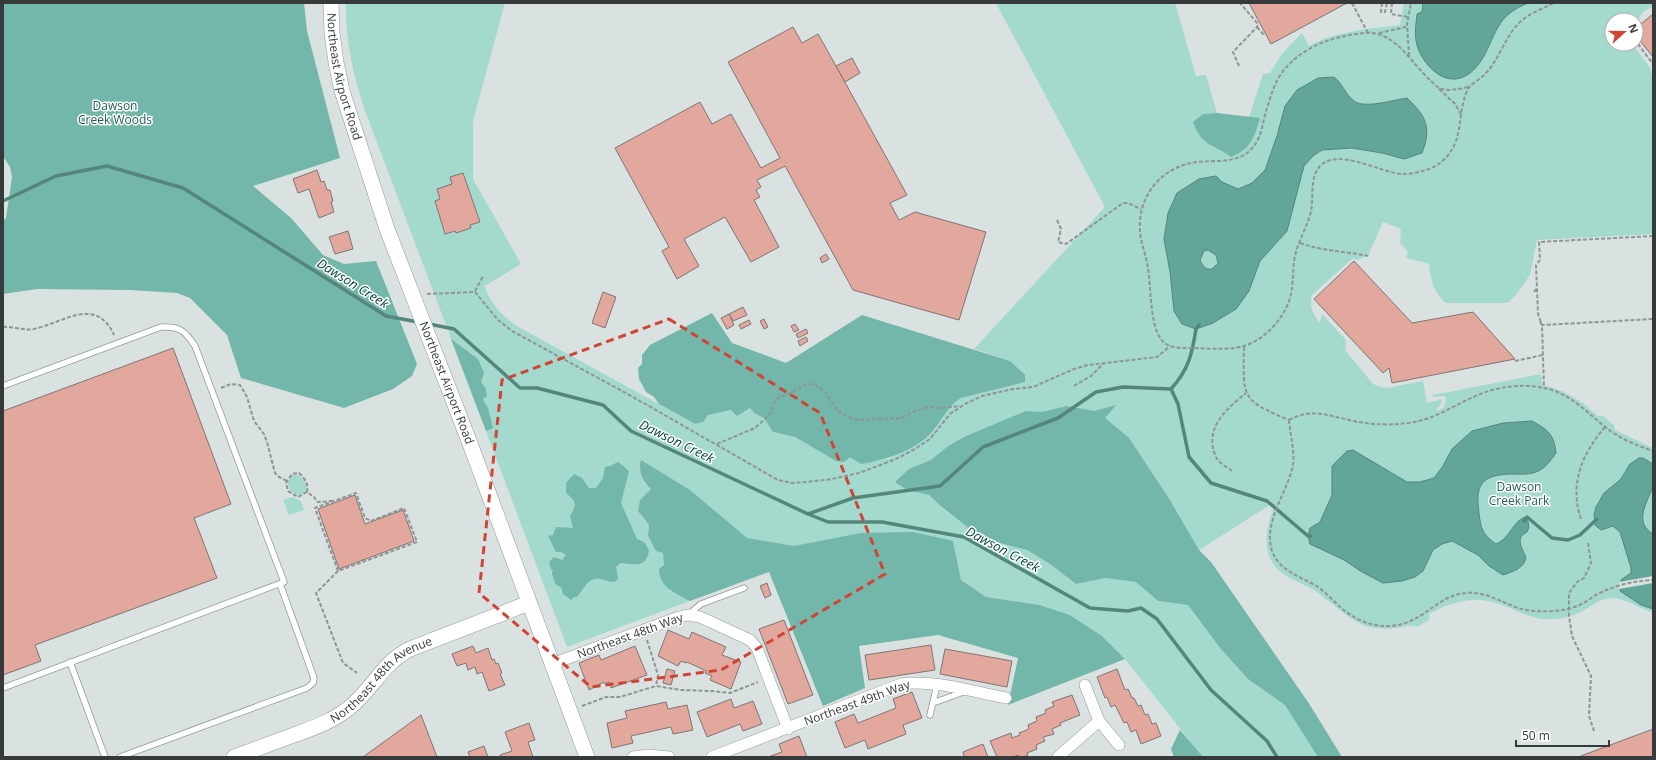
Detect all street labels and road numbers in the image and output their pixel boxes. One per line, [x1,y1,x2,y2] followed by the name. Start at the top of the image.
[323,12,366,142] street label: Northeast Airport Road
[416,319,478,447] street label: Northeast Airport Road
[575,608,686,663] street label: Northeast 48th Way
[327,632,435,727] street label: Northeast 48th Avenue
[802,675,913,730] street label: Northeast 49th Way

